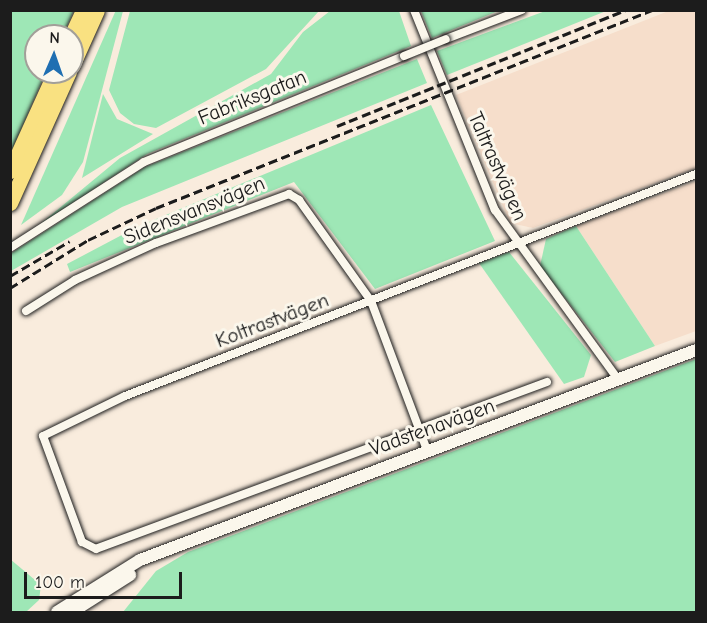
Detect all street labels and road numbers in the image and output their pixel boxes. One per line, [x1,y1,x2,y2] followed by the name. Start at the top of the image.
[194,64,310,130] street label: Fabriksgatan
[463,108,533,224] street label: Taltrastvägen
[120,170,268,250] street label: Sidensvansvägen
[212,287,332,353] street label: Koltrastvägen
[366,393,498,461] street label: Vadstenavägen

